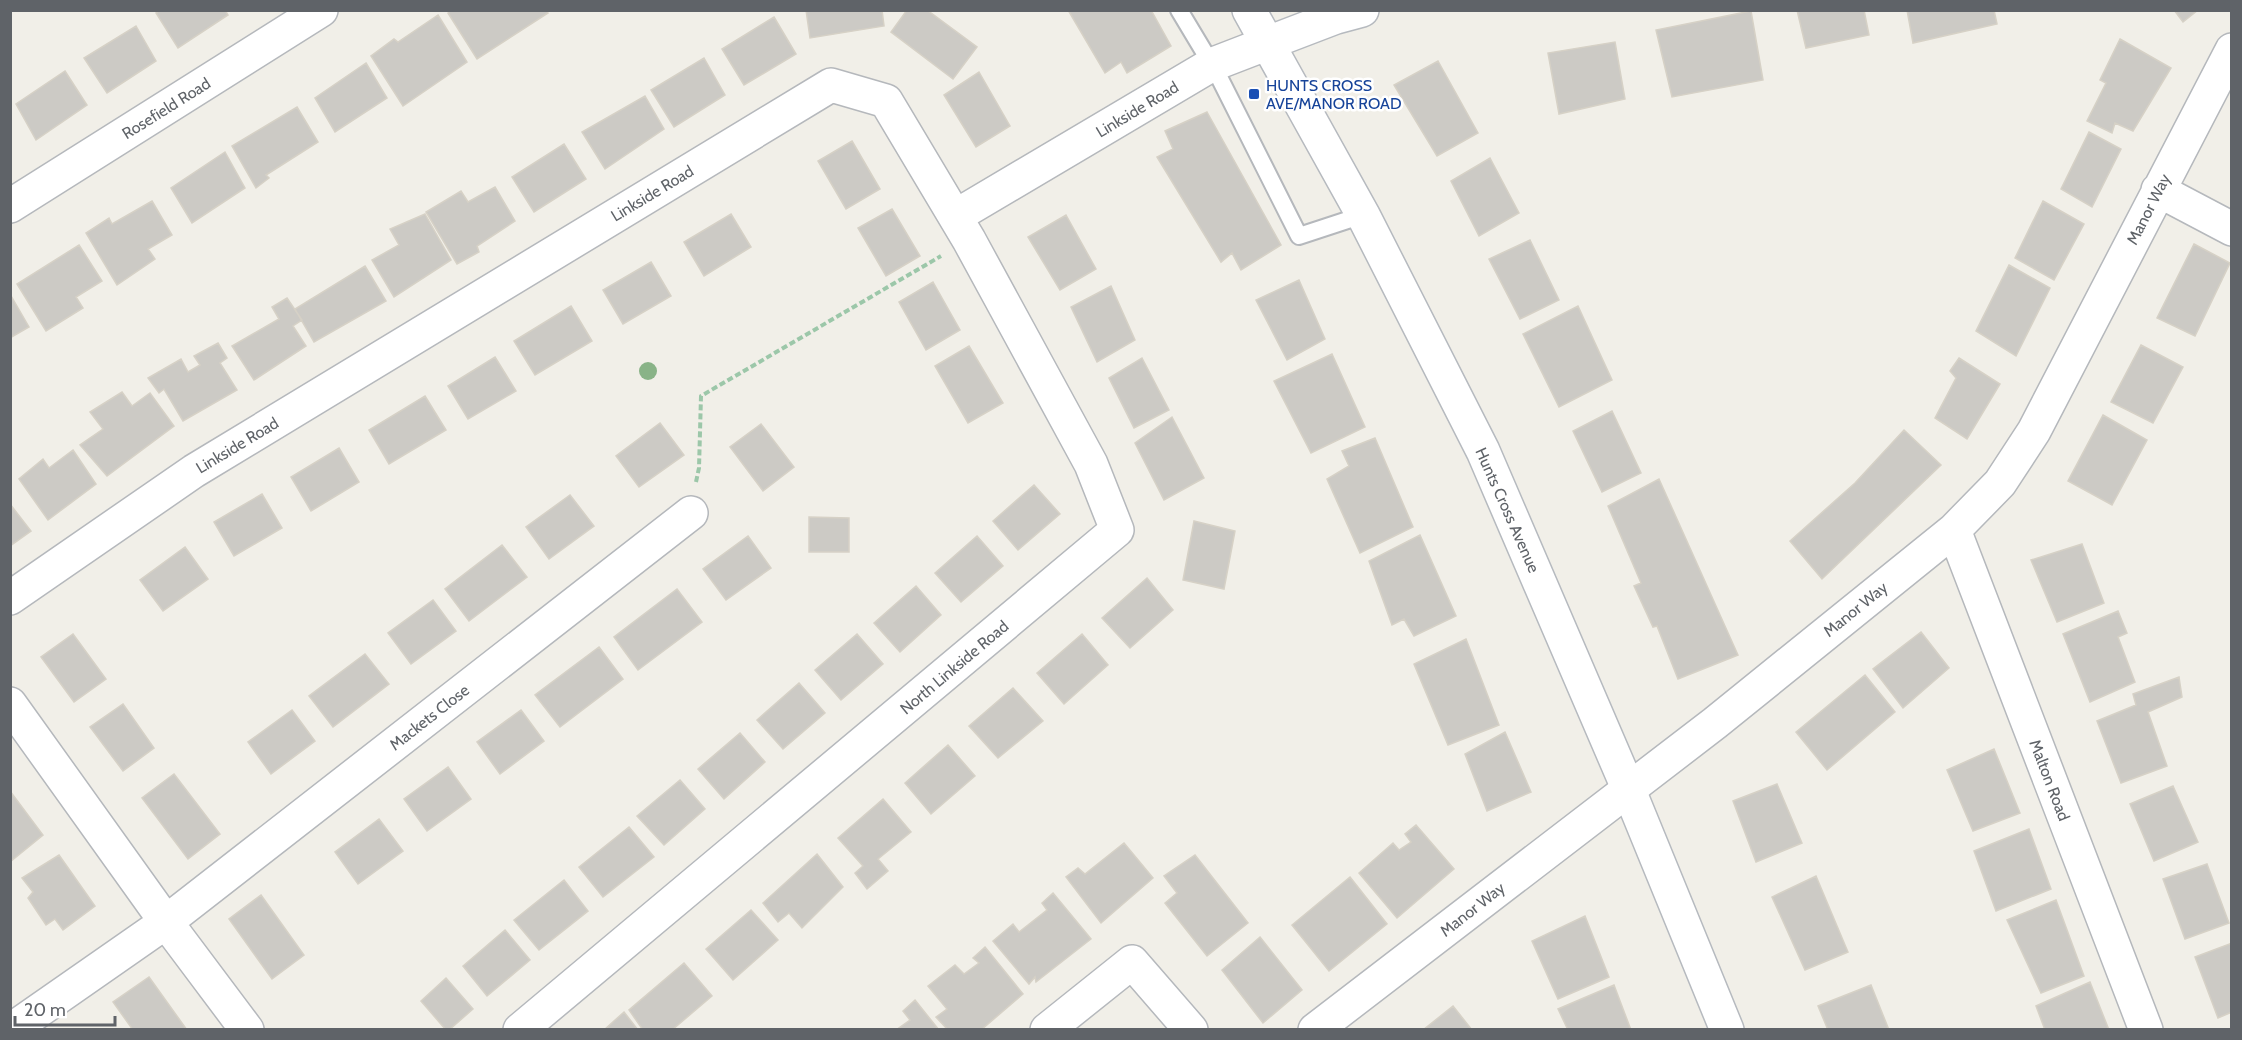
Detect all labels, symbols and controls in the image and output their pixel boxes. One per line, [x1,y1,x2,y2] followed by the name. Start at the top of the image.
[119,74,214,143] street label: Rosefield Road
[1266,76,1402,113] place label: HUNTS CROSS AVE/MANOR ROAD
[1093,77,1182,142] street label: Linkside Road
[1247,87,1261,101] marker: HUNTS CROSS AVE/MANOR ROAD
[608,161,697,226] street label: Linkside Road
[2123,171,2174,248] street label: Manor Way
[193,413,282,478] street label: Linkside Road
[1471,445,1544,576] street label: Hunts Cross Avenue
[1819,578,1891,641] street label: Manor Way
[896,617,1012,718] street label: North Linkside Road
[386,680,473,754] street label: Mackets Close
[2025,737,2074,824] street label: Malton Road
[1436,878,1508,941] street label: Manor Way
[15,989,116,1027] scale bar
[24,999,66,1021] text: 20 m

